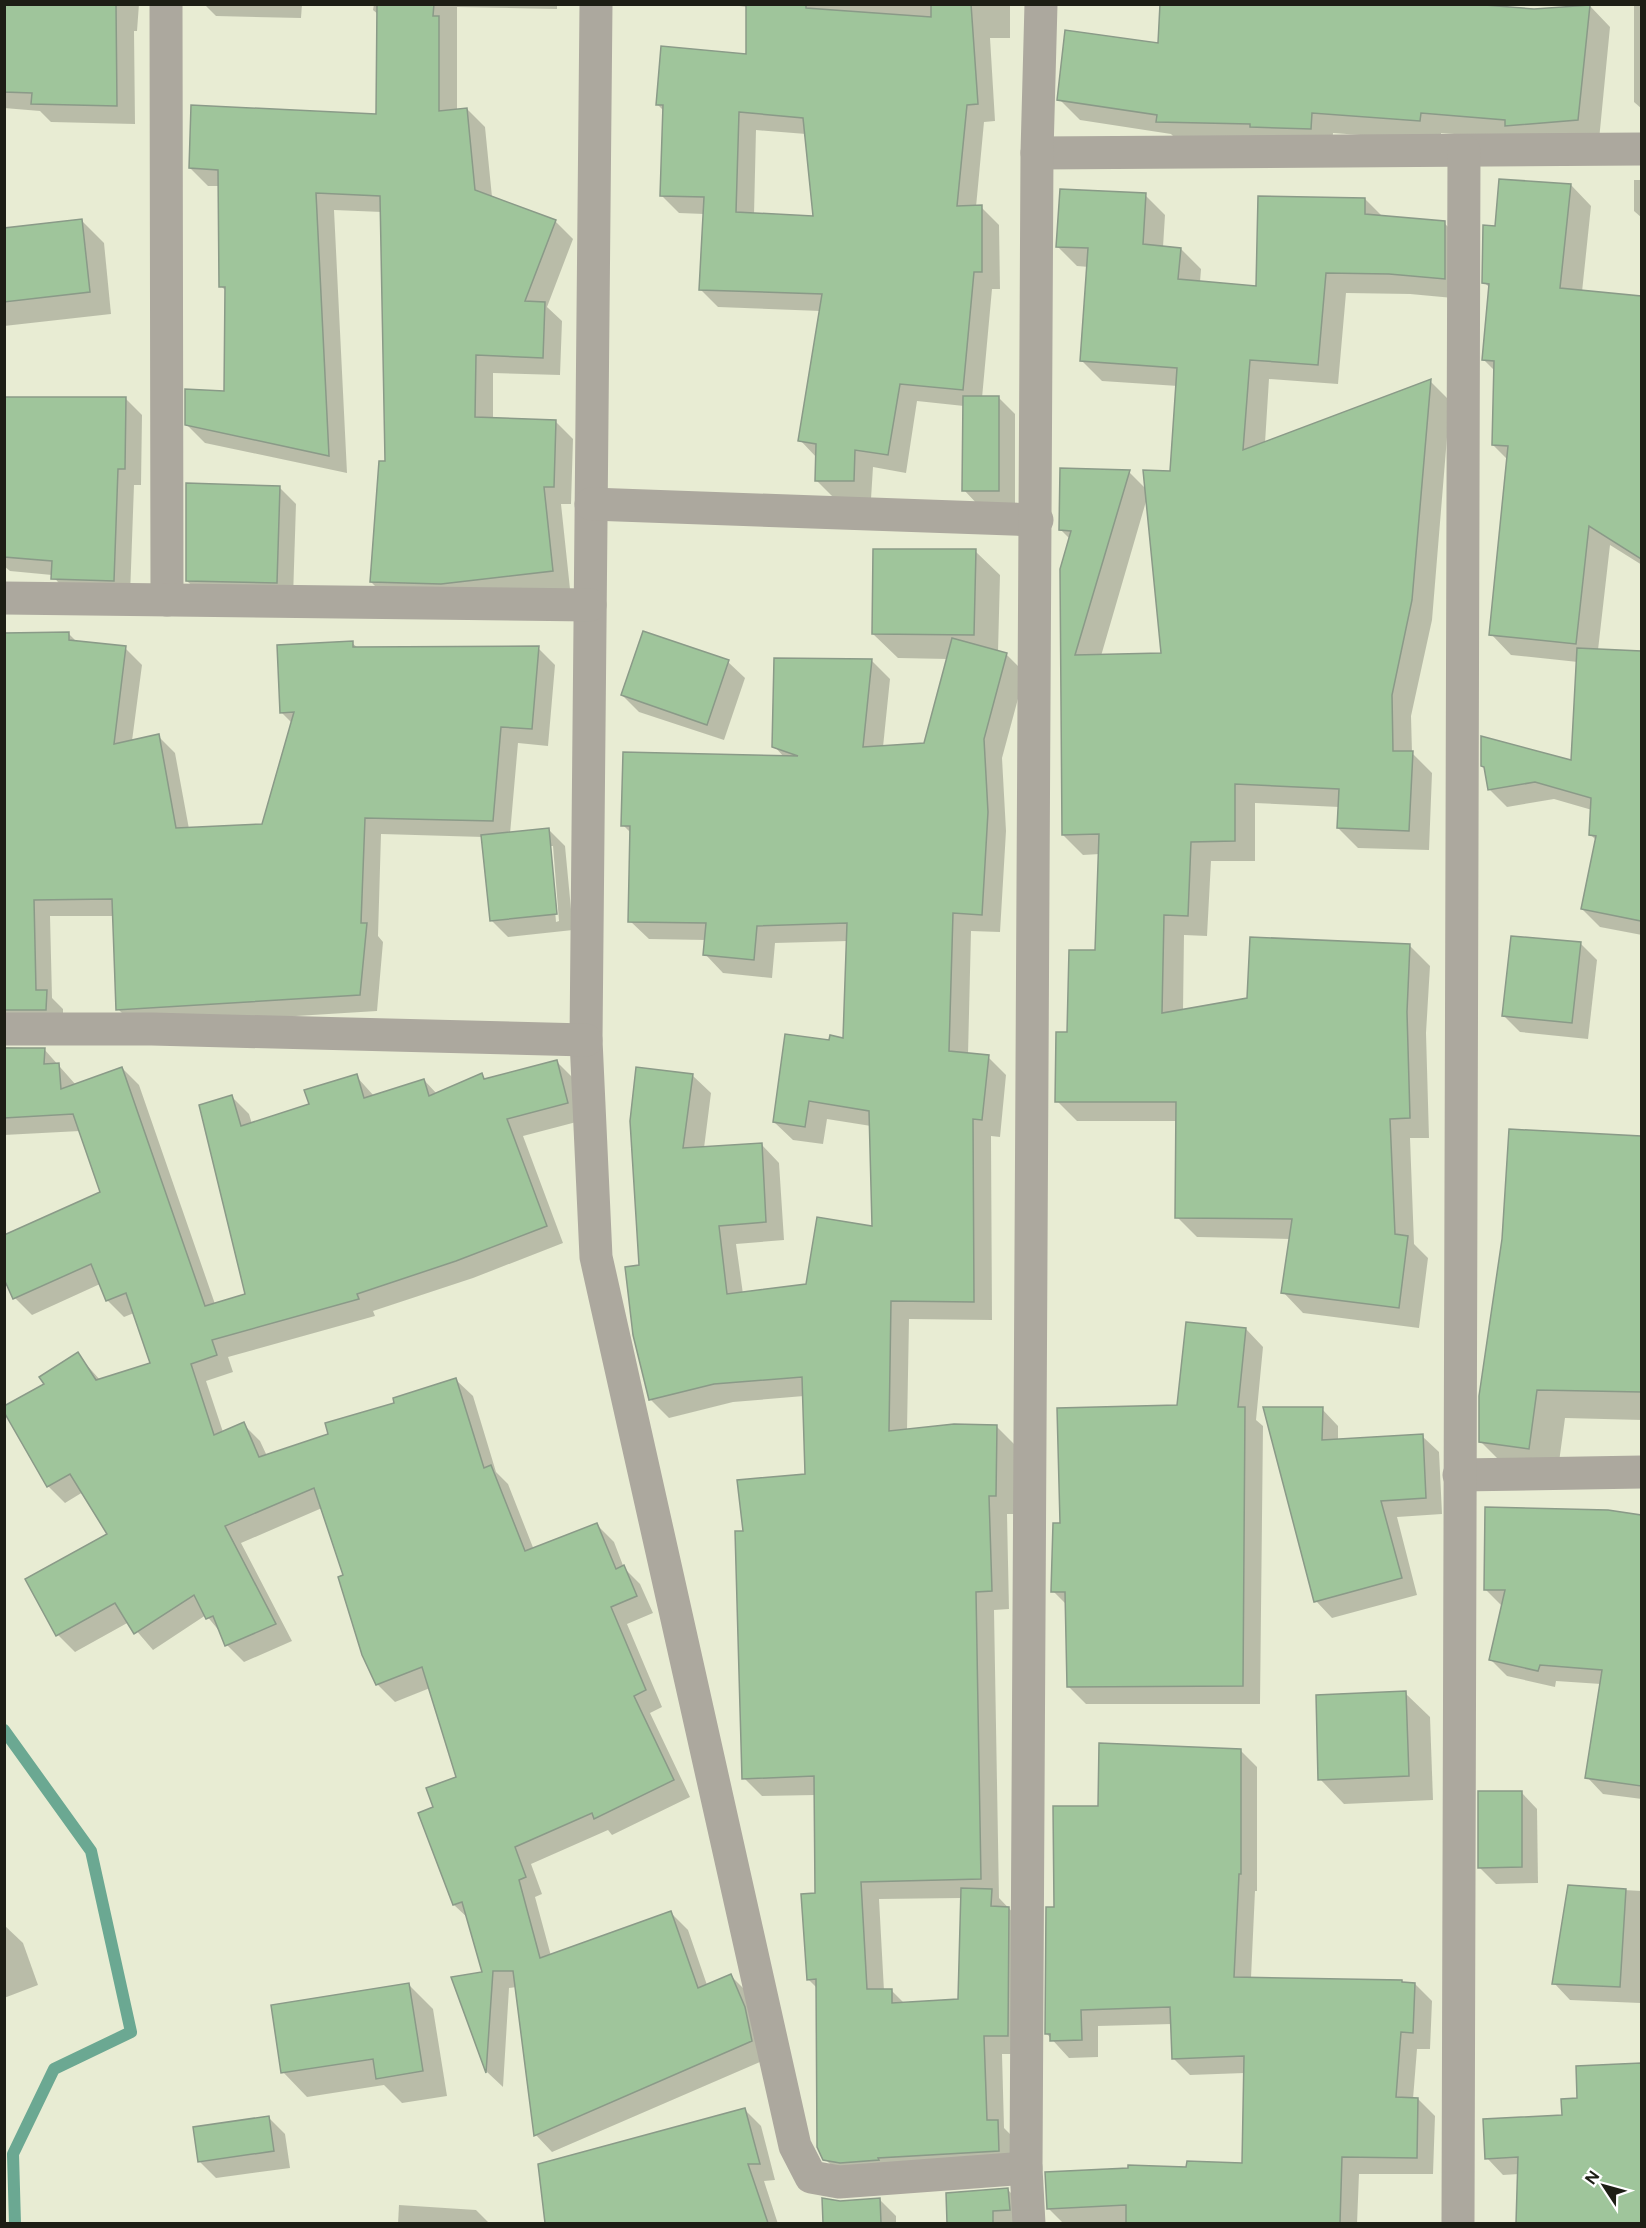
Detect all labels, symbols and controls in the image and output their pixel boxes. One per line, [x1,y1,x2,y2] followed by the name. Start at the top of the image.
[1574,2156,1634,2216] north arrow
[1581,2167,1604,2188] text: N

